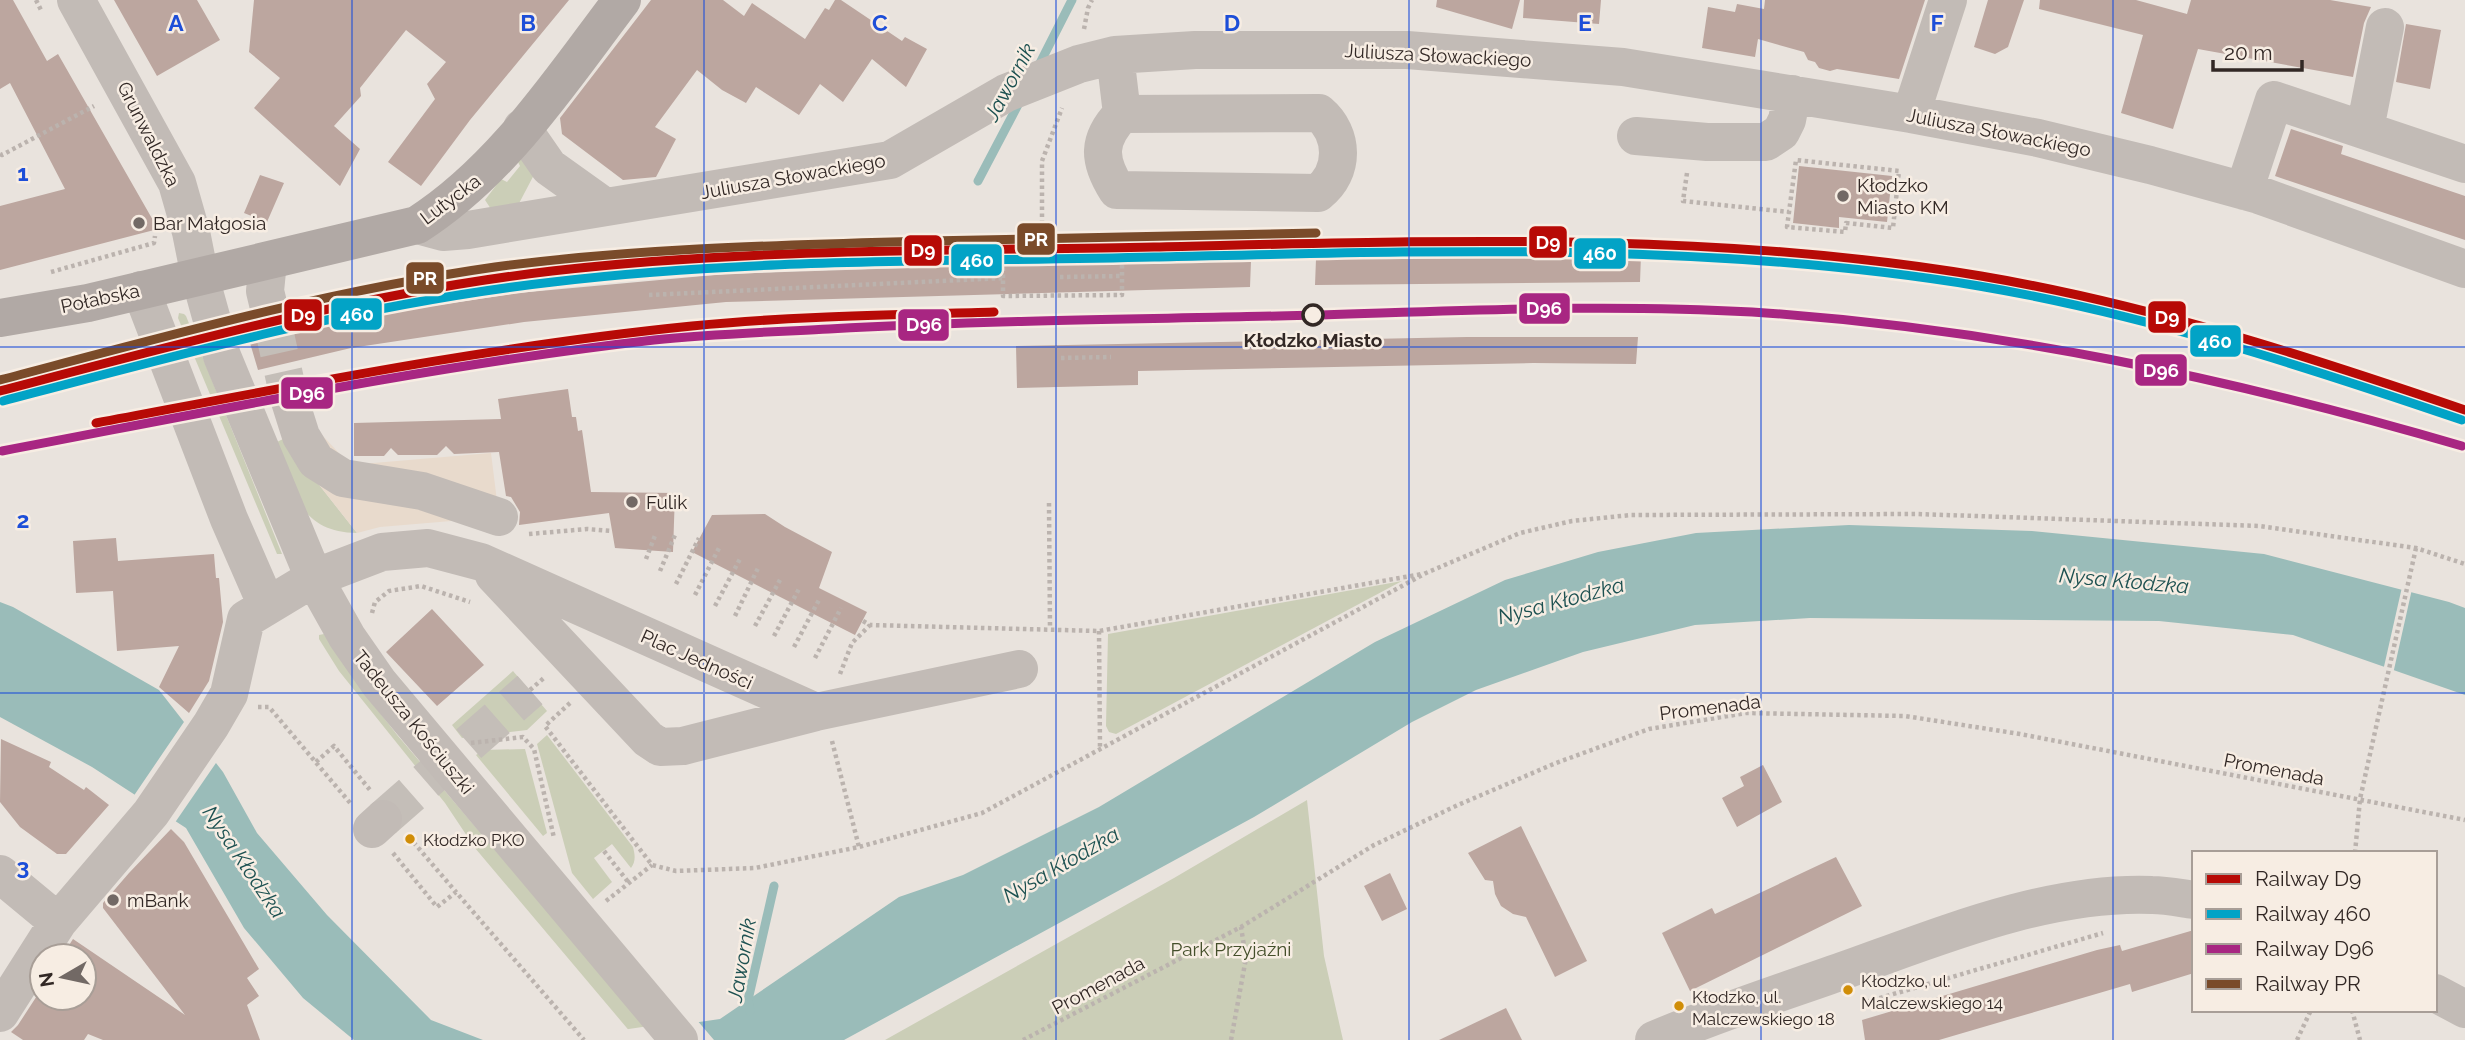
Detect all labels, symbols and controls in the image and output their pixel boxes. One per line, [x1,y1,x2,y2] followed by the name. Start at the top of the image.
[168,9,184,36] text: A
[520,9,536,36] text: B
[872,9,888,36] text: C
[1224,9,1240,36] text: D
[1578,9,1592,36] text: E
[1930,9,1944,36] text: F
[2213,28,2302,72] scale bar
[978,39,1040,126] water label: Jawornik
[1344,39,1532,71] street label: Juliusza Słowackiego
[2224,40,2272,65] text: 20 m
[113,78,185,190] street label: Grunwaldzka
[1905,103,2093,161] street label: Juliusza Słowackiego
[699,149,887,203] street label: Juliusza Słowackiego
[17,159,29,186] text: 1
[416,169,484,229] street label: Lutycka
[1857,174,1949,218] place label: Kłodzko Miasto KM
[1835,188,1851,204] marker: Kłodzko Miasto KM
[153,212,266,234] place label: Bar Małgosia
[131,215,147,231] marker: Bar Małgosia
[1016,222,1056,256] line badge: PR
[1528,225,1568,259] line badge: D9
[1024,228,1049,250] text: PR
[1536,231,1560,253] text: D9
[903,234,943,267] line badge: D9
[1573,237,1627,270] line badge: 460
[911,239,935,261] text: D9
[1583,242,1617,264] text: 460
[950,243,1003,277] line badge: 460
[960,249,994,271] text: 460
[405,261,445,295] line badge: PR
[413,267,438,289] text: PR
[59,279,141,317] street label: Połabska
[1518,292,1571,325] line badge: D96
[330,297,383,331] line badge: 460
[1526,297,1562,319] text: D96
[283,298,323,332] line badge: D9
[2147,300,2187,334] line badge: D9
[340,303,374,325] text: 460
[291,304,315,326] text: D9
[1302,304,1324,326] marker: Kłodzko Miasto
[2155,306,2179,328] text: D9
[897,308,950,342] line badge: D96
[906,313,942,335] text: D96
[2189,324,2242,358] line badge: 460
[1244,329,1382,351] place label: Kłodzko Miasto
[2198,330,2232,352] text: 460
[2134,353,2188,387] line badge: D96
[2143,359,2179,381] text: D96
[280,376,334,410] line badge: D96
[289,382,325,404] text: D96
[646,491,687,513] place label: Fulik
[624,494,640,510] marker: Fulik
[17,506,29,533] text: 2
[2058,562,2190,599] water label: Nysa Kłodzka
[1495,572,1627,629] water label: Nysa Kłodzka
[638,625,756,693] street label: Plac Jedności
[349,646,479,798] street label: Tadeusza Kościuszki
[1658,690,1762,724] street label: Promenada
[2222,748,2326,790] street label: Promenada
[198,801,291,923] water label: Nysa Kłodzka
[998,821,1123,908] water label: Nysa Kłodzka
[423,830,525,850] place label: Kłodzko PKO
[403,832,417,846] marker: Kłodzko PKO
[2192,851,2437,1012] legend
[17,853,29,880] text: 3
[2255,866,2361,891] text: Railway D9
[127,889,189,911] place label: mBank
[105,892,121,908] marker: mBank
[2255,901,2371,926] text: Railway 460
[722,916,761,1005] water label: Jawornik
[2255,936,2374,961] text: Railway D96
[1171,938,1291,960] park label: Park Przyjaźni
[28,942,98,1012] north arrow
[1048,951,1148,1019] street label: Promenada
[34,971,58,989] text: N
[1861,971,2003,1013] place label: Kłodzko, ul. Malczewskiego 14
[2255,971,2361,996] text: Railway PR
[1841,983,1855,997] marker: Kłodzko, ul. Malczewskiego 14
[1692,987,1835,1029] place label: Kłodzko, ul. Malczewskiego 18
[1672,999,1686,1013] marker: Kłodzko, ul. Malczewskiego 18

